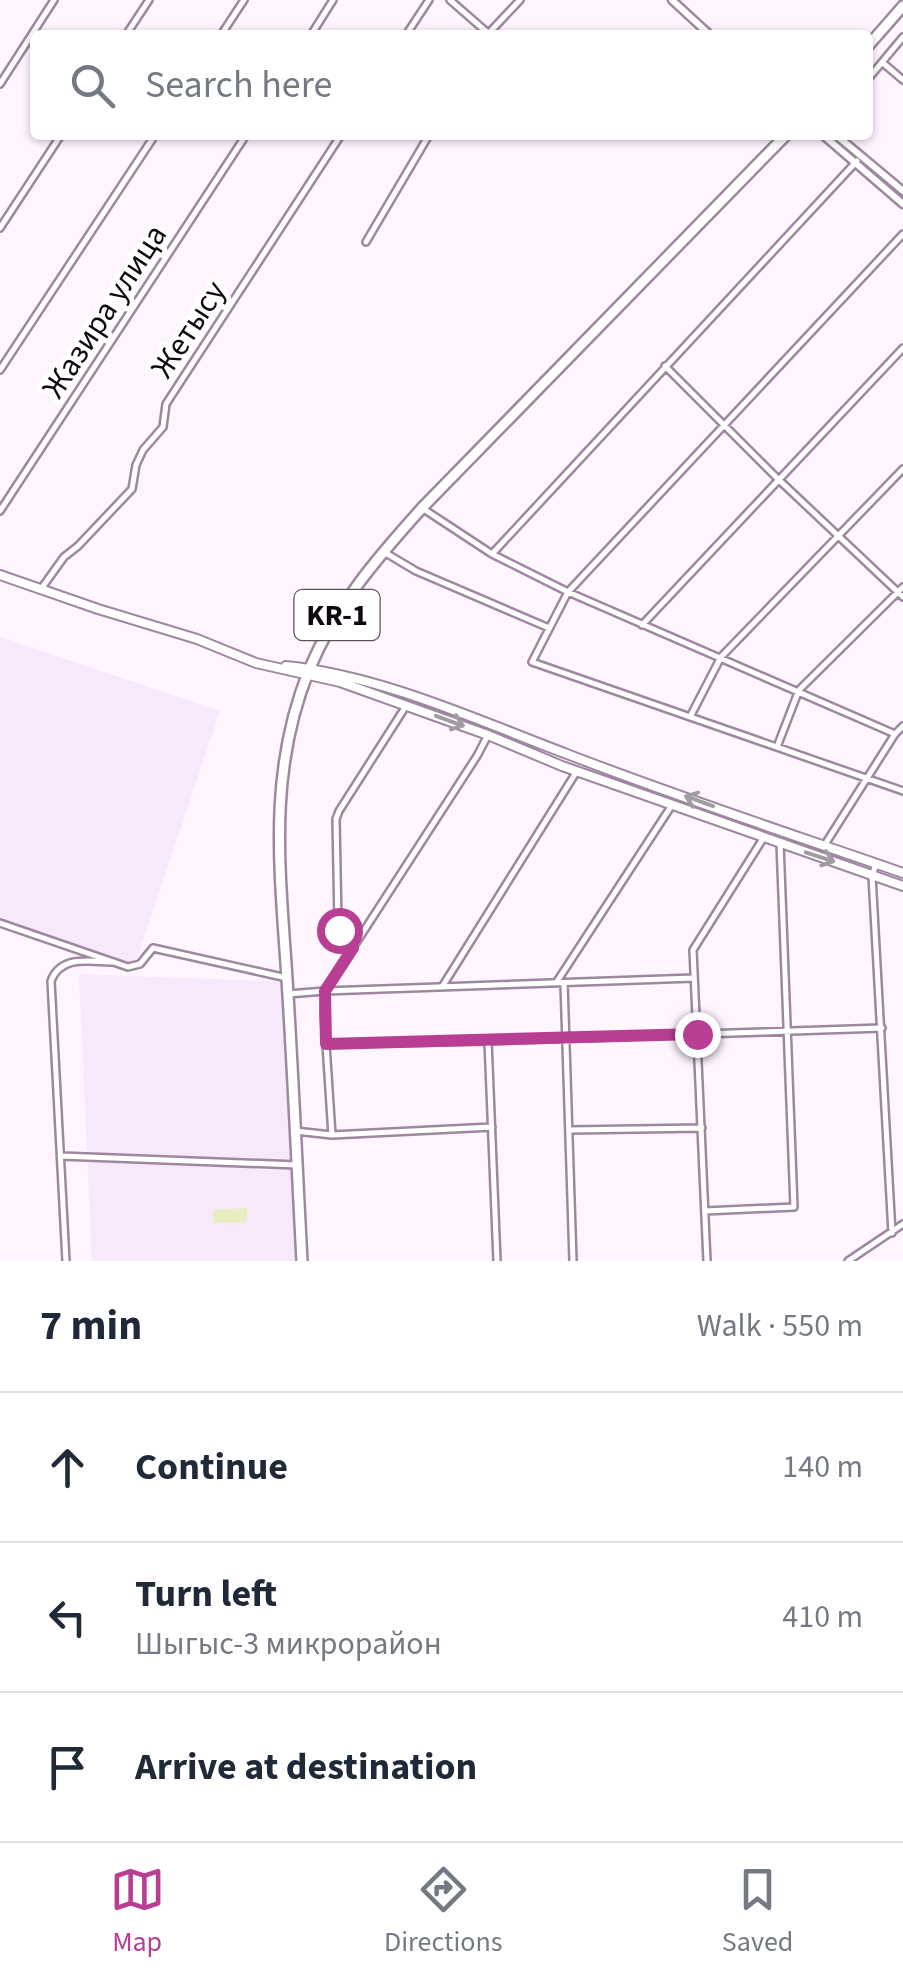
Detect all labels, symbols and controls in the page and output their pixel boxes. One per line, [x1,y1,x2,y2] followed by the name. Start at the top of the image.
[30,30,873,140] search box
[65,58,120,113] icon: search
[145,58,332,112] text: Search here
[31,216,178,408] street label: Жазира улица
[140,272,238,387] street label: Жетысу
[294,590,380,640] road number: KR-1
[433,713,464,731] one-way arrow
[685,791,716,809] one-way arrow
[804,849,836,867] one-way arrow
[317,908,363,954] route start
[675,1012,721,1058] route end
[40,1296,142,1356] text: 7 min
[697,1303,863,1349] text: Walk · 550 m
[40,1440,95,1495] icon: ahead
[135,1440,288,1494] text: Continue
[782,1444,863,1490] text: 140 m
[135,1567,277,1621] text: Turn left
[40,1590,95,1645] icon: left
[782,1594,863,1640] text: 410 m
[135,1621,442,1667] text: Шыгыс-3 микрорайон
[40,1740,95,1795] icon: arrive
[135,1740,477,1794] text: Arrive at destination
[110,1862,165,1962] tab: Map
[384,1862,503,1962] tab: Directions
[722,1862,793,1962] tab: Saved

